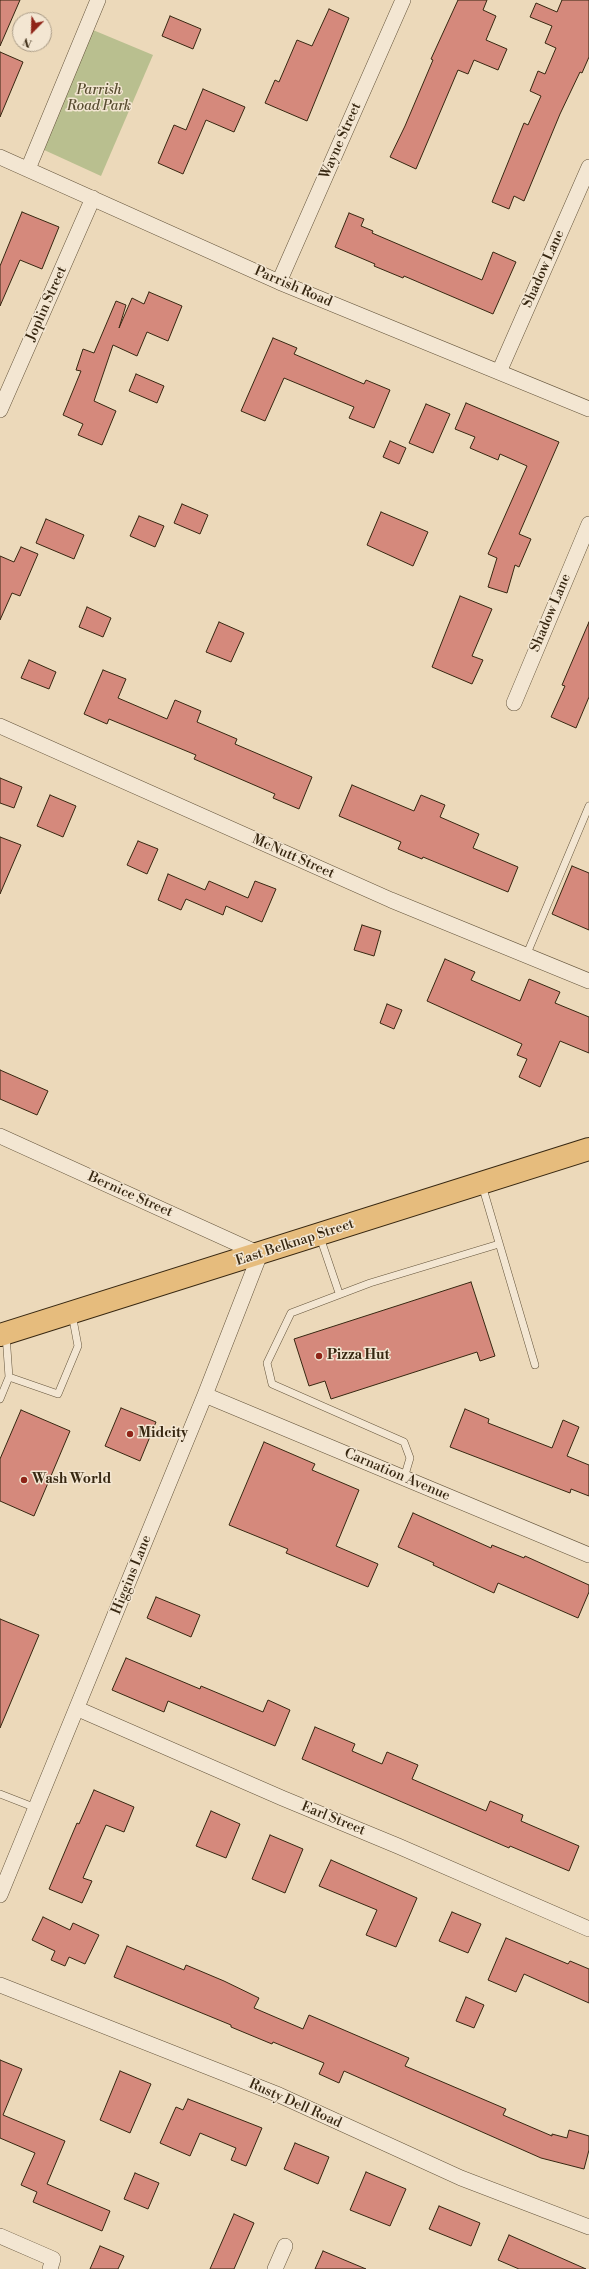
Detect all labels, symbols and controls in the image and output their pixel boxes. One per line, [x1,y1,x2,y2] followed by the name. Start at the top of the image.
[12,12,52,52] north arrow
[21,34,34,50] text: N
[67,83,131,116] park label: Parrish Road Park
[317,100,365,182] street label: Wayne Street
[519,228,569,310] street label: Shadow Lane
[252,263,334,311] street label: Parrish Road
[23,264,71,344] street label: Joplin Street
[527,571,575,655] street label: Shadow Lane
[249,831,337,883] street label: McNutt Street
[85,1169,175,1221] street label: Bernice Street
[234,1216,356,1270] street label: East Belknap Street
[327,1348,390,1364] place label: Pizza Hut
[314,1351,324,1361] marker: Pizza Hut
[138,1426,188,1442] place label: Midcity
[125,1429,135,1439] marker: Midcity
[342,1445,452,1505] street label: Carnation Avenue
[32,1472,111,1488] place label: Wash World
[19,1475,29,1485] marker: Wash World
[108,1533,156,1617] street label: Higgins Lane
[298,1799,368,1839] street label: Earl Street
[246,2076,344,2132] street label: Rusty Dell Road

